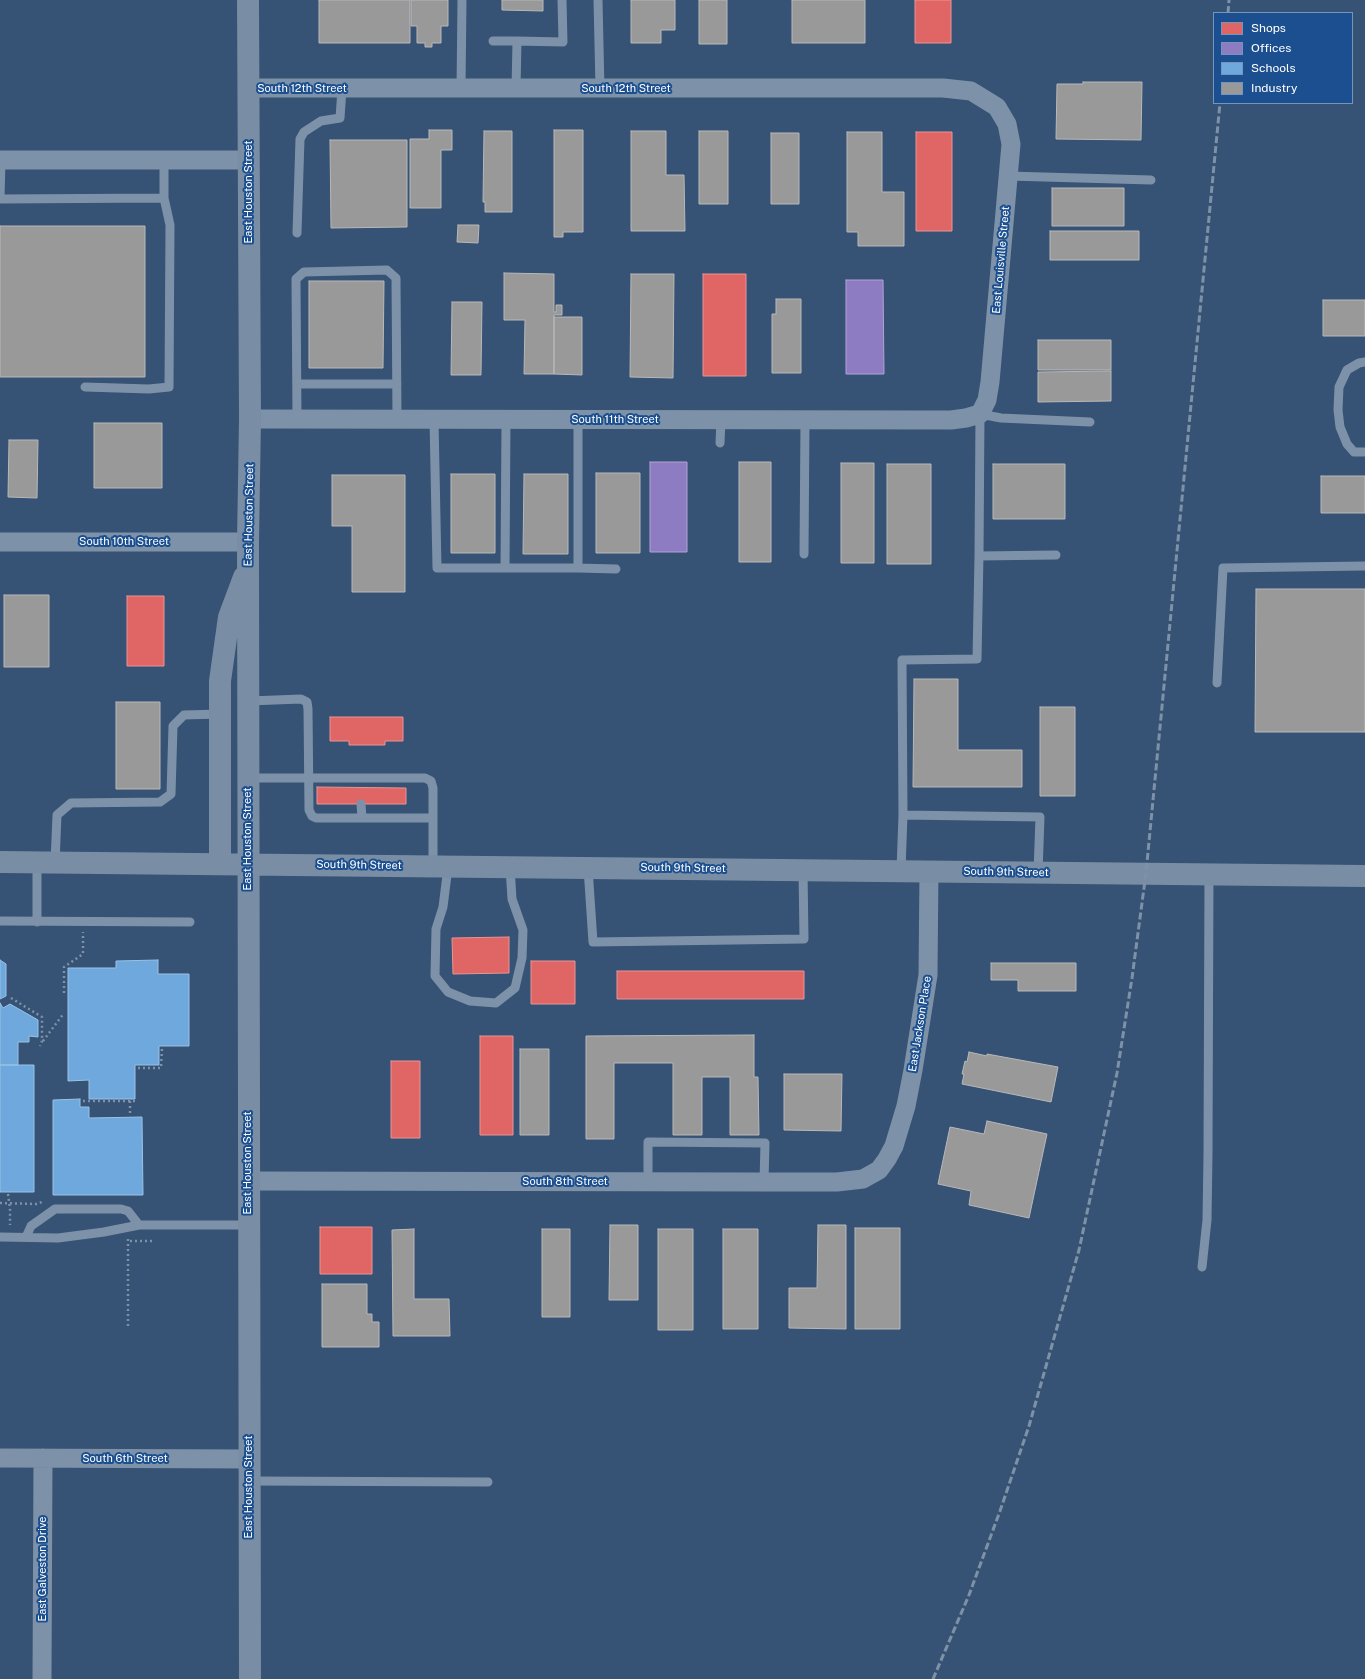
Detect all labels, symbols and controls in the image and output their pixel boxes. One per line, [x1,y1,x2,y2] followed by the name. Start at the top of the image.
[1213,12,1353,104] legend
[1251,21,1286,35] text: Shops
[1251,41,1291,55] text: Offices
[1251,61,1296,75] text: Schools
[1251,81,1297,95] text: Industry
[257,82,347,96] street label: South 12th Street
[581,82,671,96] street label: South 12th Street
[242,140,256,244] street label: East Houston Street
[990,206,1012,314] street label: East Louisville Street
[571,413,659,427] street label: South 11th Street
[242,463,256,567] street label: East Houston Street
[79,535,169,549] street label: South 10th Street
[241,787,255,891] street label: East Houston Street
[316,858,402,872] street label: South 9th Street
[640,861,726,875] street label: South 9th Street
[963,865,1049,879] street label: South 9th Street
[906,975,934,1073] street label: East Jackson Place
[241,1111,255,1215] street label: East Houston Street
[522,1175,608,1189] street label: South 8th Street
[242,1435,256,1539] street label: East Houston Street
[82,1452,168,1466] street label: South 6th Street
[36,1516,50,1622] street label: East Galveston Drive

